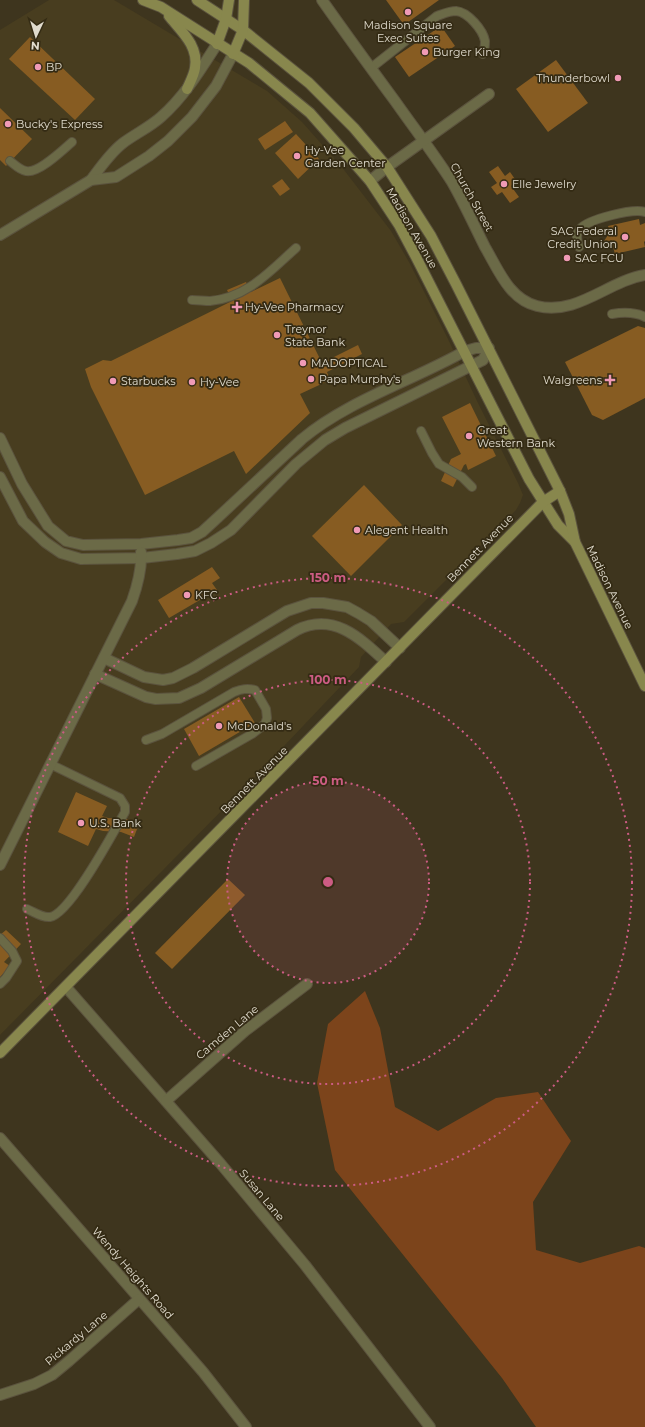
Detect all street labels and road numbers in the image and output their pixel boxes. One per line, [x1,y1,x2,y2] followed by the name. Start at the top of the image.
[447,160,497,234] street label: Church Street
[383,185,441,271] street label: Madison Avenue
[444,511,516,585] street label: Bennett Avenue
[584,543,637,632] street label: Madison Avenue
[217,743,291,817] street label: Bennett Avenue
[193,1002,261,1062] street label: Camden Lane
[236,1166,288,1224] street label: Susan Lane
[89,1224,177,1322] street label: Wendy Heights Road
[42,1308,110,1368] street label: Pickardy Lane

